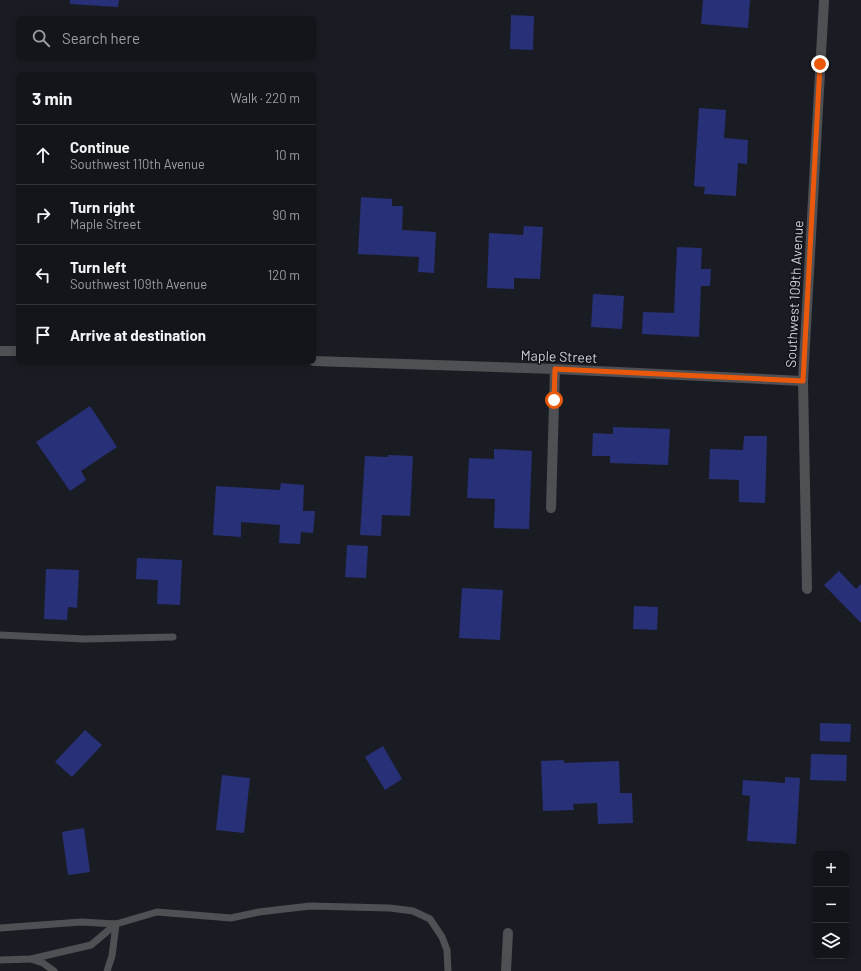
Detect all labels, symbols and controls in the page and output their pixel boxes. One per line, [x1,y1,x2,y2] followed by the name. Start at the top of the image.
[16,16,316,60] search box
[30,27,52,49] icon: search
[62,29,140,47] text: Search here
[811,55,829,73] route end
[32,88,72,108] text: 3 min
[230,90,300,106] text: Walk · 220 m
[70,138,130,156] text: Continue
[32,144,54,166] icon: ahead
[275,147,300,163] text: 10 m
[70,156,205,172] text: Southwest 110th Avenue
[70,198,135,216] text: Turn right
[32,204,54,226] icon: right
[273,207,300,223] text: 90 m
[70,216,141,232] text: Maple Street
[782,220,806,368] street label: Southwest 109th Avenue
[70,258,126,276] text: Turn left
[32,264,54,286] icon: left
[268,267,300,283] text: 120 m
[70,276,207,292] text: Southwest 109th Avenue
[32,324,54,346] icon: arrive
[70,326,206,344] text: Arrive at destination
[520,346,598,366] street label: Maple Street
[545,391,563,409] route start
[813,851,849,959] map controls
[813,851,849,887] button: +
[813,887,849,923] button: −
[813,923,849,959] button: layers

